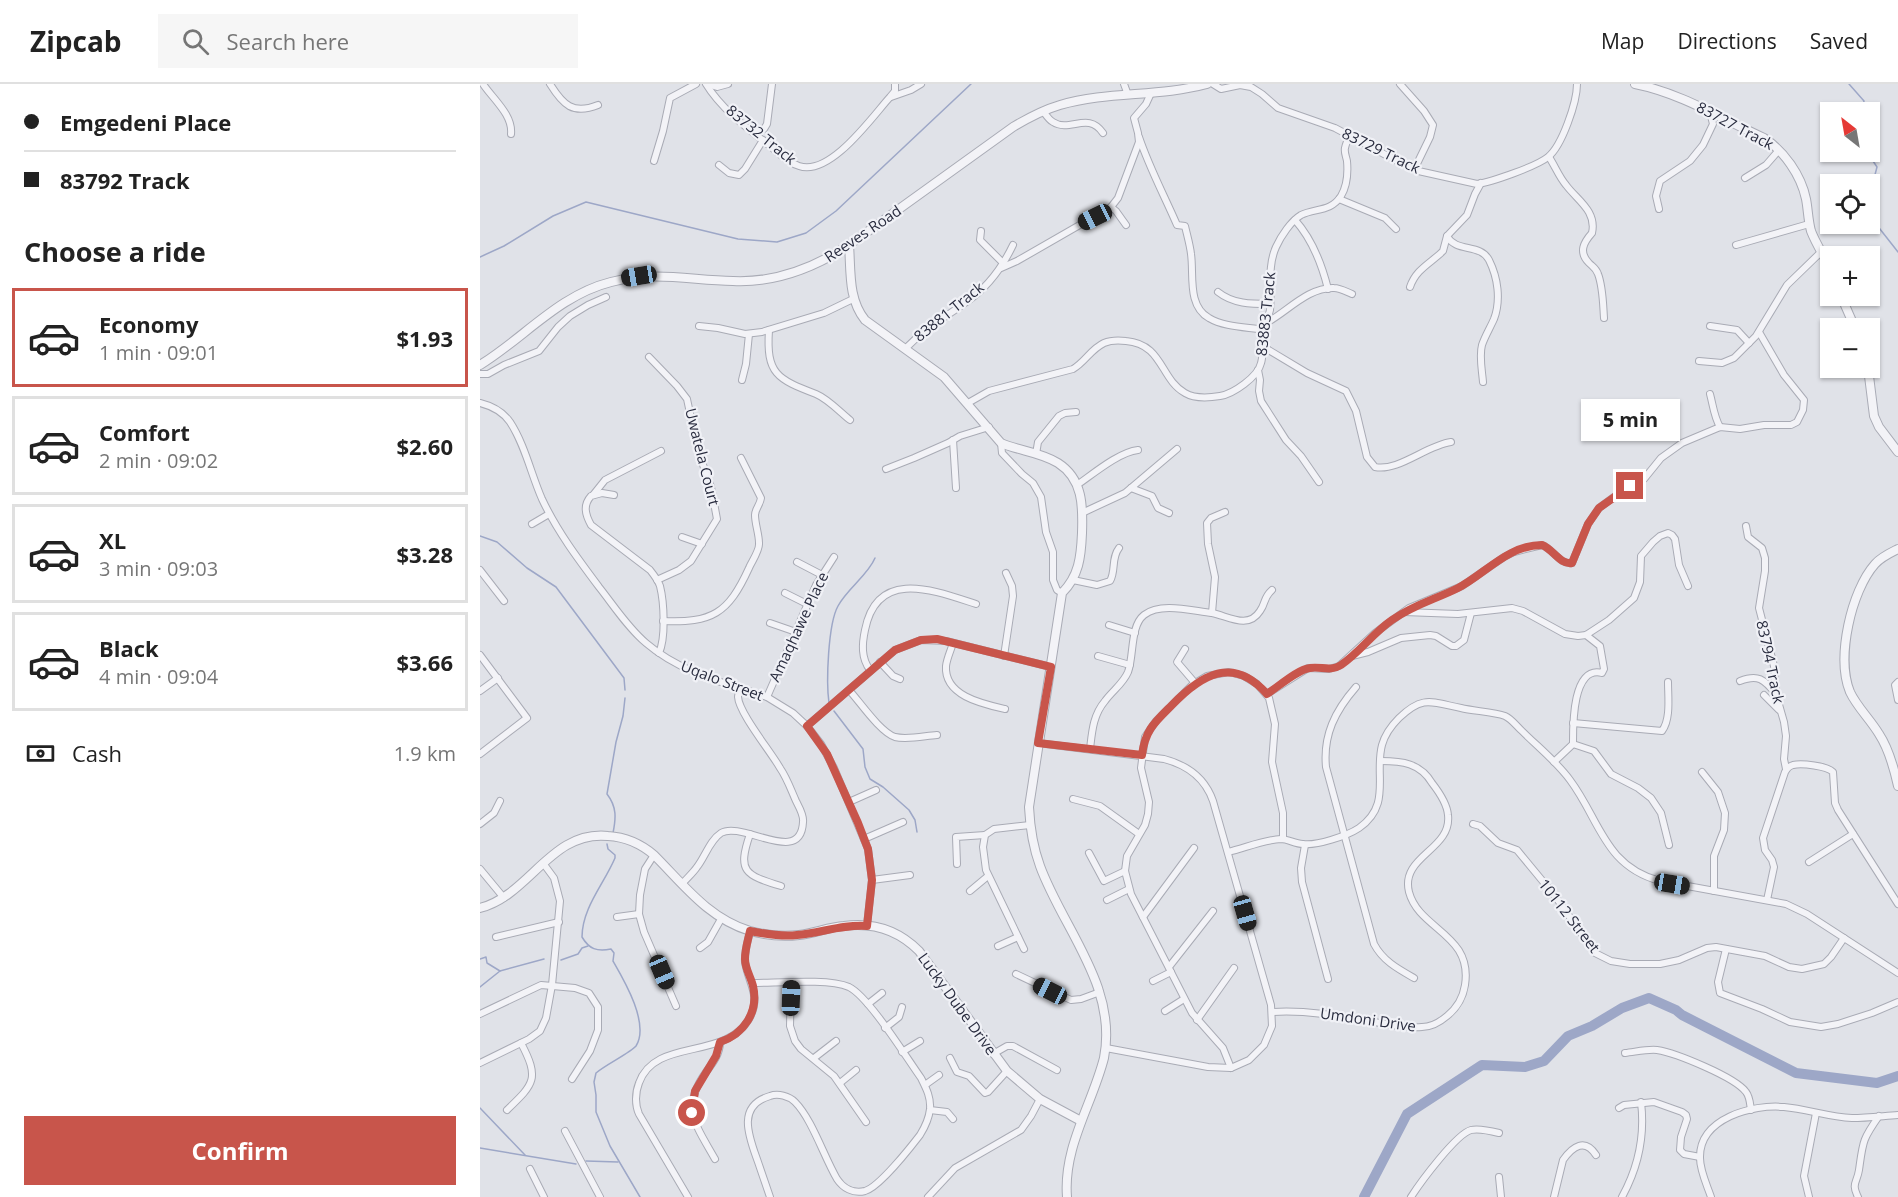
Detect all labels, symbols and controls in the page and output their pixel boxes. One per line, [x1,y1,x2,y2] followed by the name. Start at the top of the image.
[158,14,578,68] search box
[30,22,122,60] text: Zipcab
[179,25,212,58] icon: search
[227,26,349,56] text: Search here
[1601,27,1644,55] text: Map
[1677,27,1777,55] text: Directions
[1810,27,1868,55] text: Saved
[1693,96,1778,154] street label: 83727 Track
[722,100,801,169] street label: 83732 Track
[1820,102,1880,162] north arrow
[1820,102,1880,378] map controls
[60,107,231,137] text: Emgedeni Place
[1339,123,1424,178] street label: 83729 Track
[60,165,190,195] text: 83792 Track
[1820,174,1880,234] button: locate
[820,200,905,266] street label: Reeves Road
[1075,201,1115,233] car
[24,233,206,270] text: Choose a ride
[1820,246,1880,306] button: +
[620,264,658,288] car
[1251,271,1279,357] street label: 83883 Track
[909,277,988,346] street label: 83881 Track
[99,309,198,339] text: Economy
[27,311,81,365] icon: car
[1820,318,1880,378] button: −
[396,323,453,353] text: $1.93
[99,339,218,366] text: 1 min · 09:01
[1580,399,1680,441] callout: 5 min
[681,406,725,508] street label: Uwatela Court
[1603,406,1658,433] text: 5 min
[99,417,190,447] text: Comfort
[27,419,81,473] icon: car
[396,431,453,461] text: $2.60
[99,447,218,474] text: 2 min · 09:02
[1616,472,1643,499] route end
[99,525,126,555] text: XL
[27,527,81,581] icon: car
[396,539,453,569] text: $3.28
[99,555,218,582] text: 3 min · 09:03
[764,568,832,685] street label: Amaqhawe Place
[1752,618,1790,705] street label: 83794 Track
[99,633,159,663] text: Black
[27,635,81,689] icon: car
[396,647,453,677] text: $3.66
[678,655,767,705] street label: Uqalo Street
[99,663,218,690] text: 4 min · 09:04
[24,737,57,770] icon: cash
[72,738,122,768] text: Cash
[394,740,456,767] text: 1.9 km
[1653,872,1691,896] car
[1535,874,1605,956] street label: 10112 Street
[1231,893,1259,933] car
[914,948,1002,1059] street label: Lucky Dube Drive
[647,952,677,992] car
[1030,975,1070,1007] car
[781,980,801,1016] car
[1319,1002,1417,1036] street label: Umdoni Drive
[678,1099,705,1126] route start
[24,1116,456,1185] button: Confirm

